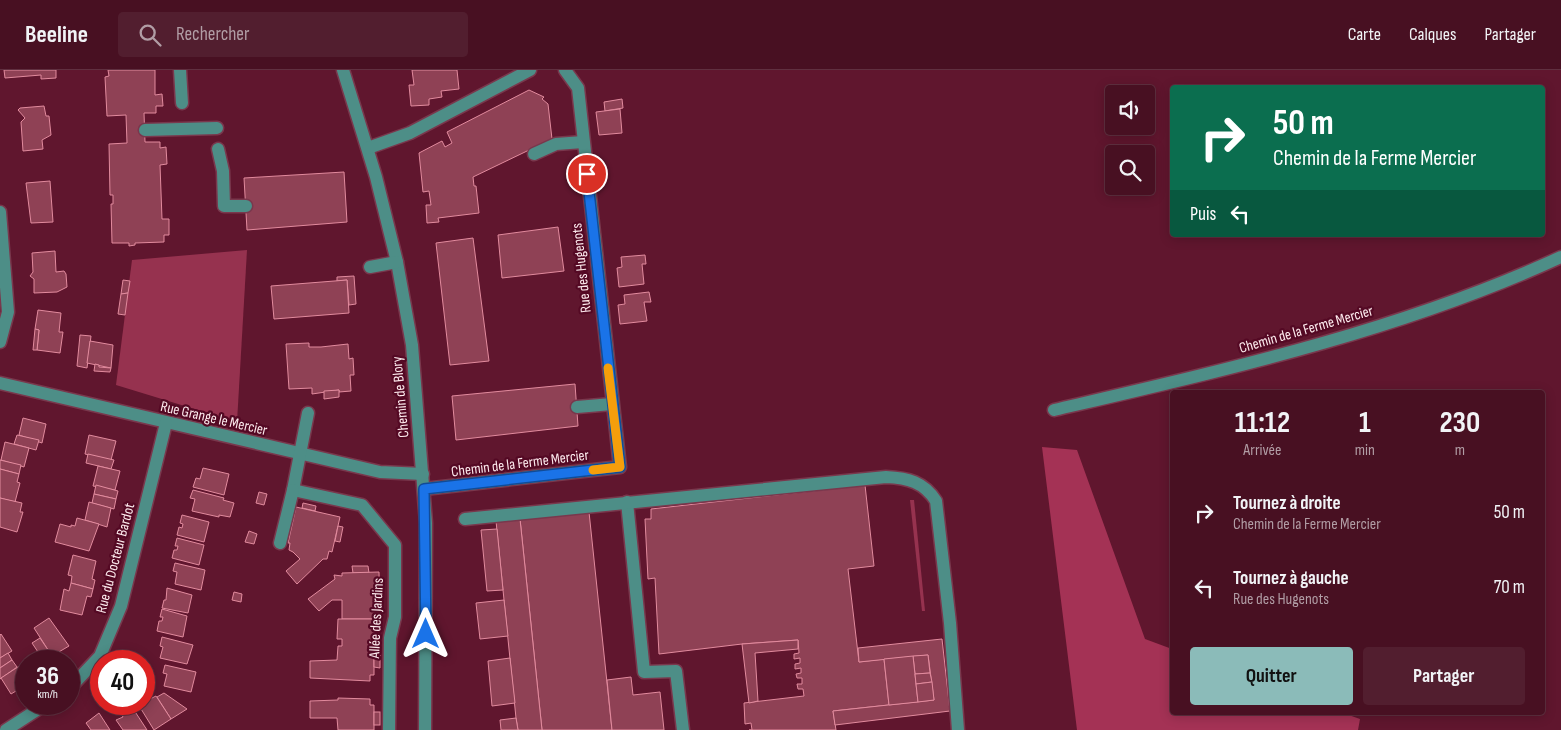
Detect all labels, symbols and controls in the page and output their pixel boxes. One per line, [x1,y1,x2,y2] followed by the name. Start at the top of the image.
[118,12,468,57] search box
[25,20,88,49] text: Beeline
[136,21,164,49] icon: search
[176,23,249,46] text: Rechercher
[1348,24,1381,45] text: Carte
[1409,24,1456,45] text: Calques
[1484,24,1536,45] text: Partager
[1105,85,1155,195] map controls
[1105,85,1155,135] button: sound
[1273,102,1334,145] text: 50 m
[1190,105,1255,170] icon: right
[1105,145,1155,195] button: search
[1273,145,1476,172] text: Chemin de la Ferme Mercier
[566,153,608,195] pin
[573,160,601,188] icon: arrive
[1226,200,1254,228] icon: left
[1190,203,1216,226] text: Puis
[567,222,596,314] street label: Rue des Hugenots
[1237,301,1376,358] street label: Chemin de la Ferme Mercier
[387,355,414,438] street label: Chemin de Blory
[159,397,270,440] street label: Rue Grange le Mercier
[1235,405,1290,441] text: 11:12
[1359,405,1371,441] text: 1
[1439,405,1480,441] text: 230
[1243,441,1281,460] text: Arrivée
[1355,441,1375,460] text: min
[1455,441,1465,460] text: m
[450,446,591,481] street label: Chemin de la Ferme Mercier
[1233,492,1341,515] text: Tournez à droite
[1190,499,1218,527] icon: right
[92,501,139,615] street label: Rue du Docteur Bardot
[1494,501,1525,524] text: 50 m
[1233,515,1381,534] text: Chemin de la Ferme Mercier
[1233,567,1349,590] text: Tournez à gauche
[1190,574,1218,602] icon: left
[1494,576,1525,599] text: 70 m
[365,577,388,660] street label: Allée des Jardins
[1233,590,1329,609] text: Rue des Hugenots
[399,607,451,659] position arrow
[1190,647,1353,705] button: Quitter
[1363,647,1525,705] button: Partager
[90,650,155,715] speed limit sign: 40
[36,661,59,692] text: 36
[37,687,58,702] text: km/h

